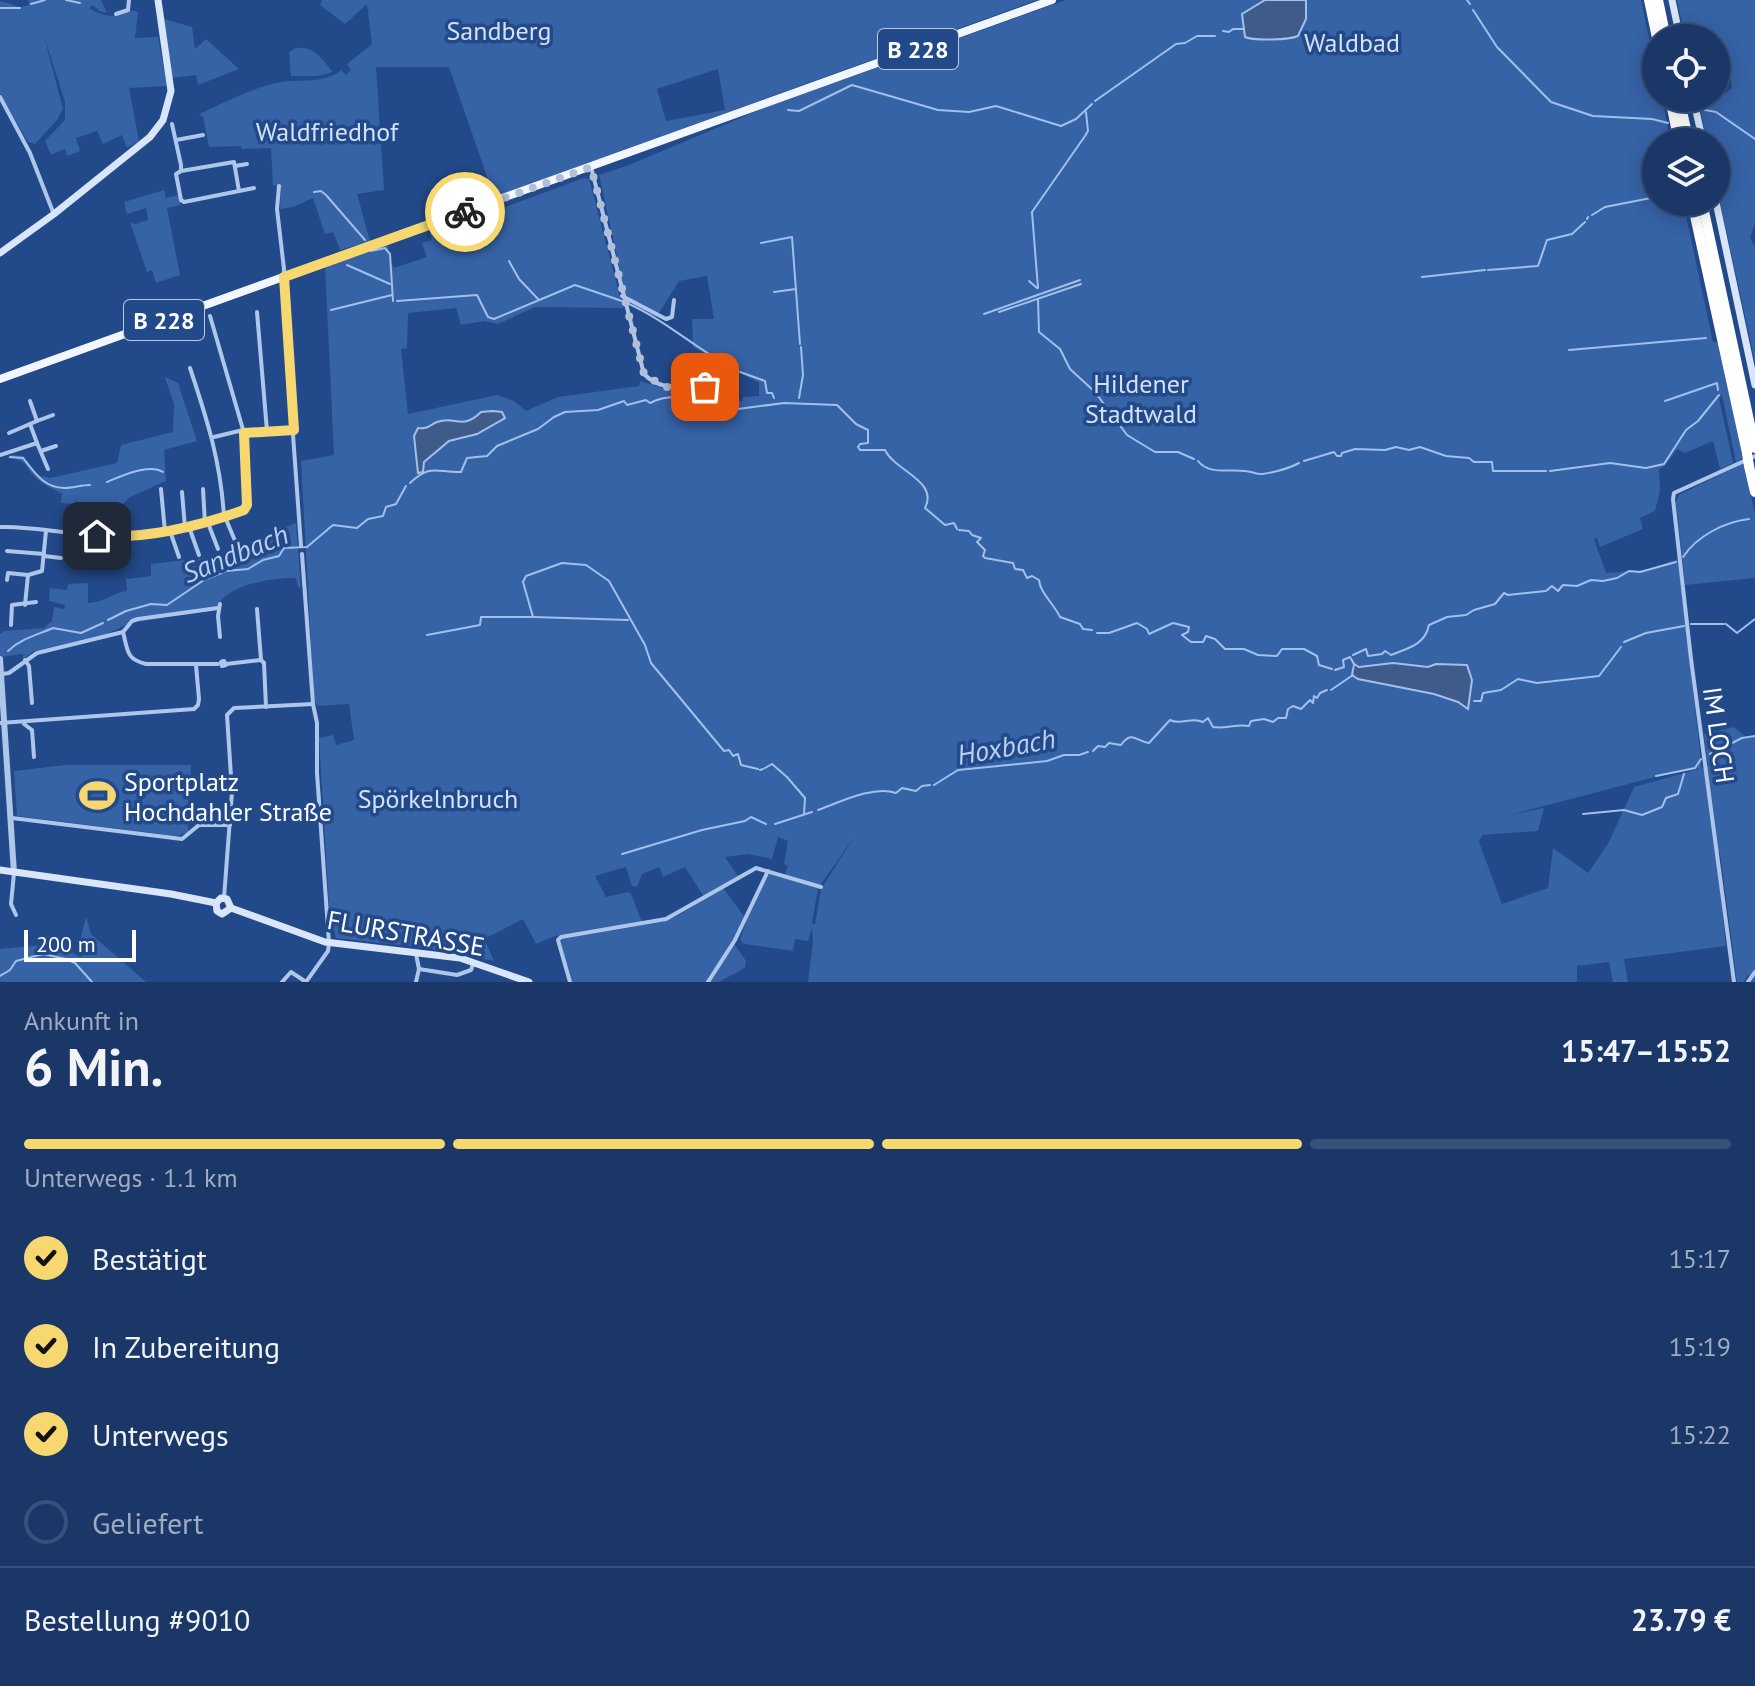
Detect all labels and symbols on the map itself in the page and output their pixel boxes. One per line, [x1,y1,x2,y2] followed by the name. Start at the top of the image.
[447,14,551,47] park label: Sandberg
[1304,26,1400,59] park label: Waldbad
[878,29,958,69] road number: B 228
[256,115,400,148] park label: Waldfriedhof
[425,172,505,252] courier
[124,300,204,340] road number: B 228
[671,353,739,421] pin
[1085,367,1197,430] park label: Hildener Stadtwald
[63,502,131,570] pin
[176,515,294,591] water label: Sandbach
[1696,685,1742,785] street label: IM LOCH
[954,719,1058,773] water label: Hoxbach
[124,765,332,828] place label: Sportplatz Hochdahler Straße
[79,777,117,815] sports icon: Sportplatz Hochdahler Straße
[358,782,518,815] park label: Spörkelnbruch
[325,903,487,963] street label: FLURSTRASSE
[24,926,136,962] scale bar

